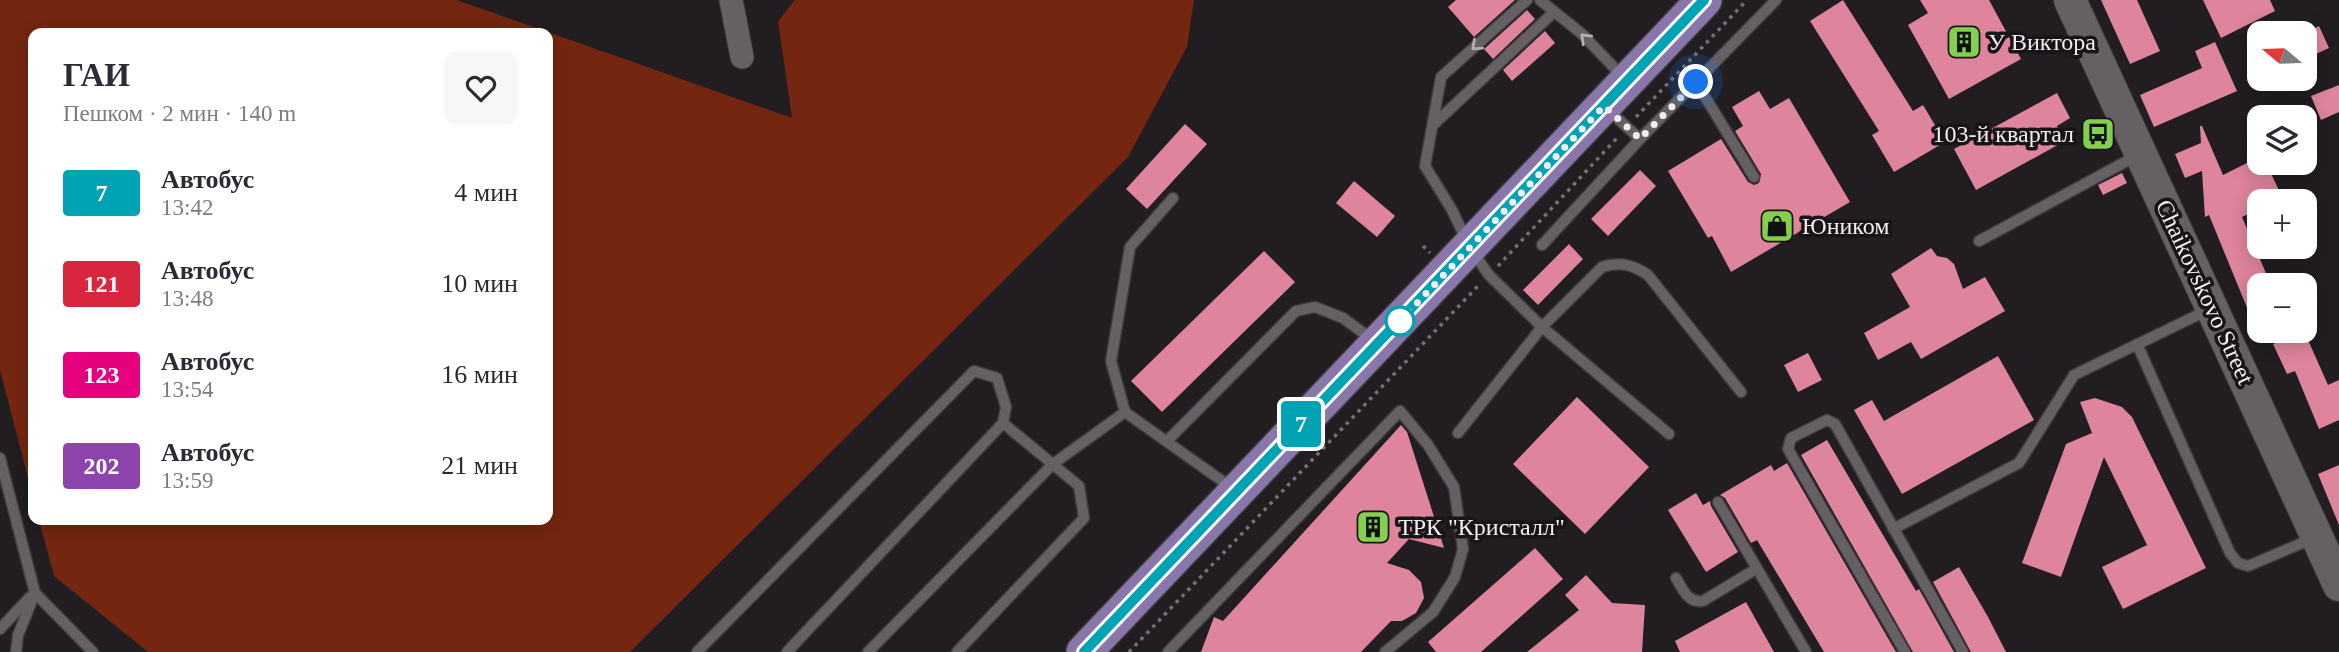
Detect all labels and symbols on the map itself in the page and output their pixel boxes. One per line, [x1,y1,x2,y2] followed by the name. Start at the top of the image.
[2247,21,2317,91] north arrow
[1945,23,1983,61] building icon: У Виктора
[1988,29,2096,55] place label: У Виктора
[1581,34,1594,47] one-way arrow
[1471,38,1484,50] one-way arrow
[1678,64,1713,99] your location
[2079,115,2117,153] bus stop icon: 103-й квартал
[1933,121,2074,147] place label: 103-й квартал
[2151,196,2259,389] street label: Chaikovskovo Street
[1758,207,1796,245] shop icon: Юником
[1802,213,1890,239] place label: Юником
[1385,306,1415,336] unlabelled marker
[1278,401,1324,447] line badge: 7
[1354,508,1392,546] building icon: ТРК "Кристалл"
[1398,514,1565,540] place label: ТРК "Кристалл"

